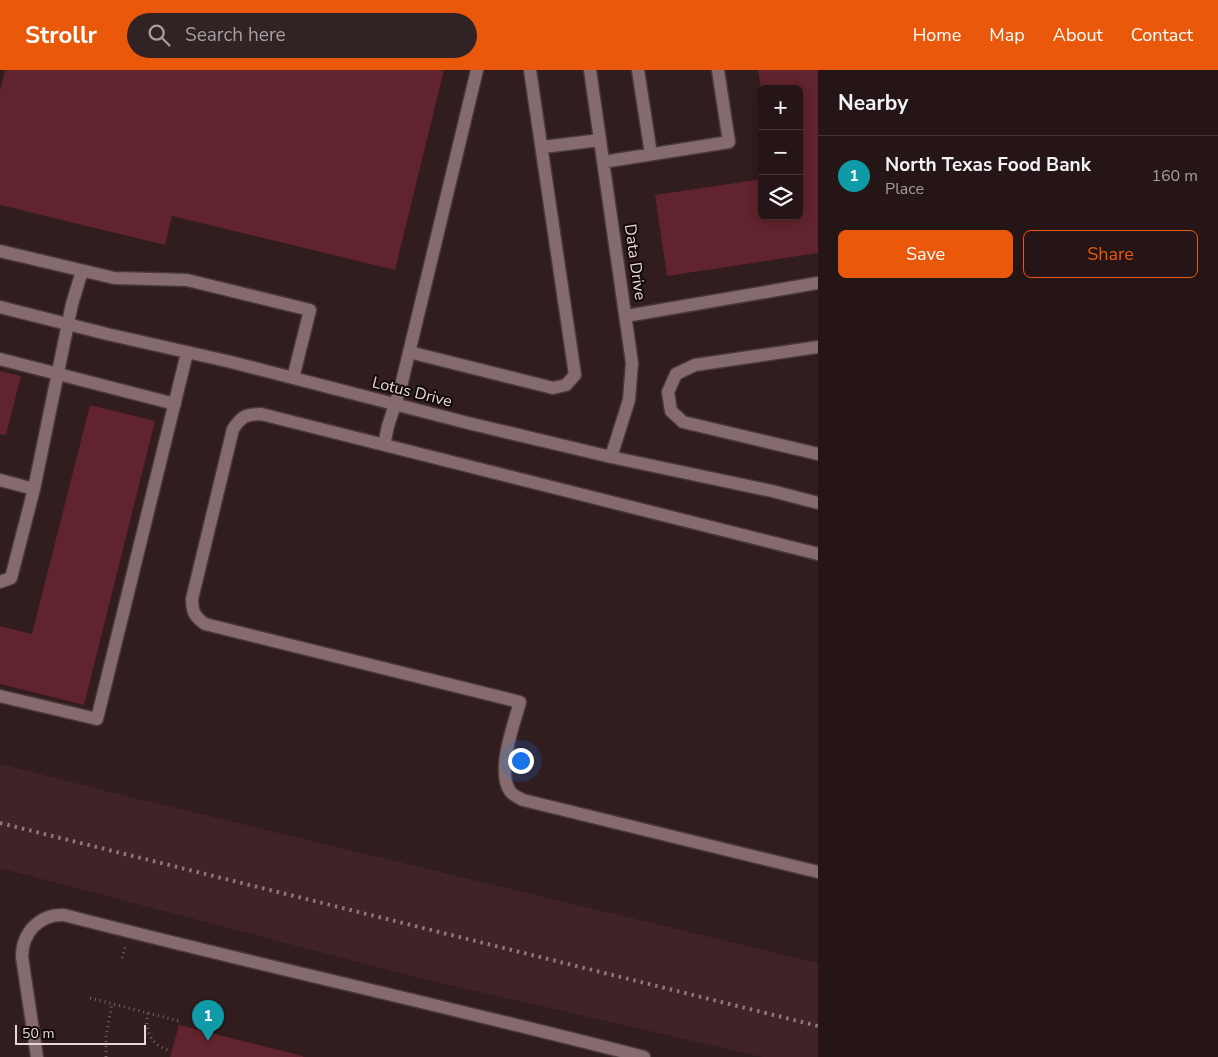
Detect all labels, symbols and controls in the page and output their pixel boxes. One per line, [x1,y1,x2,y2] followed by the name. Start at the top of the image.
[127,13,477,58] search box
[25,19,97,51] text: Strollr
[145,21,173,49] icon: search
[185,22,286,48] text: Search here
[913,23,961,47] text: Home
[989,23,1025,47] text: Map
[1053,23,1103,47] text: About
[1131,23,1193,47] text: Contact
[758,85,803,220] map controls
[758,85,803,130] button: +
[838,89,908,117] text: Nearby
[758,130,803,175] button: −
[885,152,1091,178] text: North Texas Food Bank
[849,165,859,187] text: 1
[1151,165,1198,187] text: 160 m
[758,175,803,220] button: layers
[885,178,924,200] text: Place
[619,223,651,301] street label: Data Drive
[838,230,1013,278] button: Save
[1023,230,1198,278] button: Share
[370,371,454,413] street label: Lotus Drive
[508,748,534,774] your location
[192,1000,224,1041] pin: 1
[15,1022,146,1045] scale bar
[22,1024,54,1043] text: 50 m

